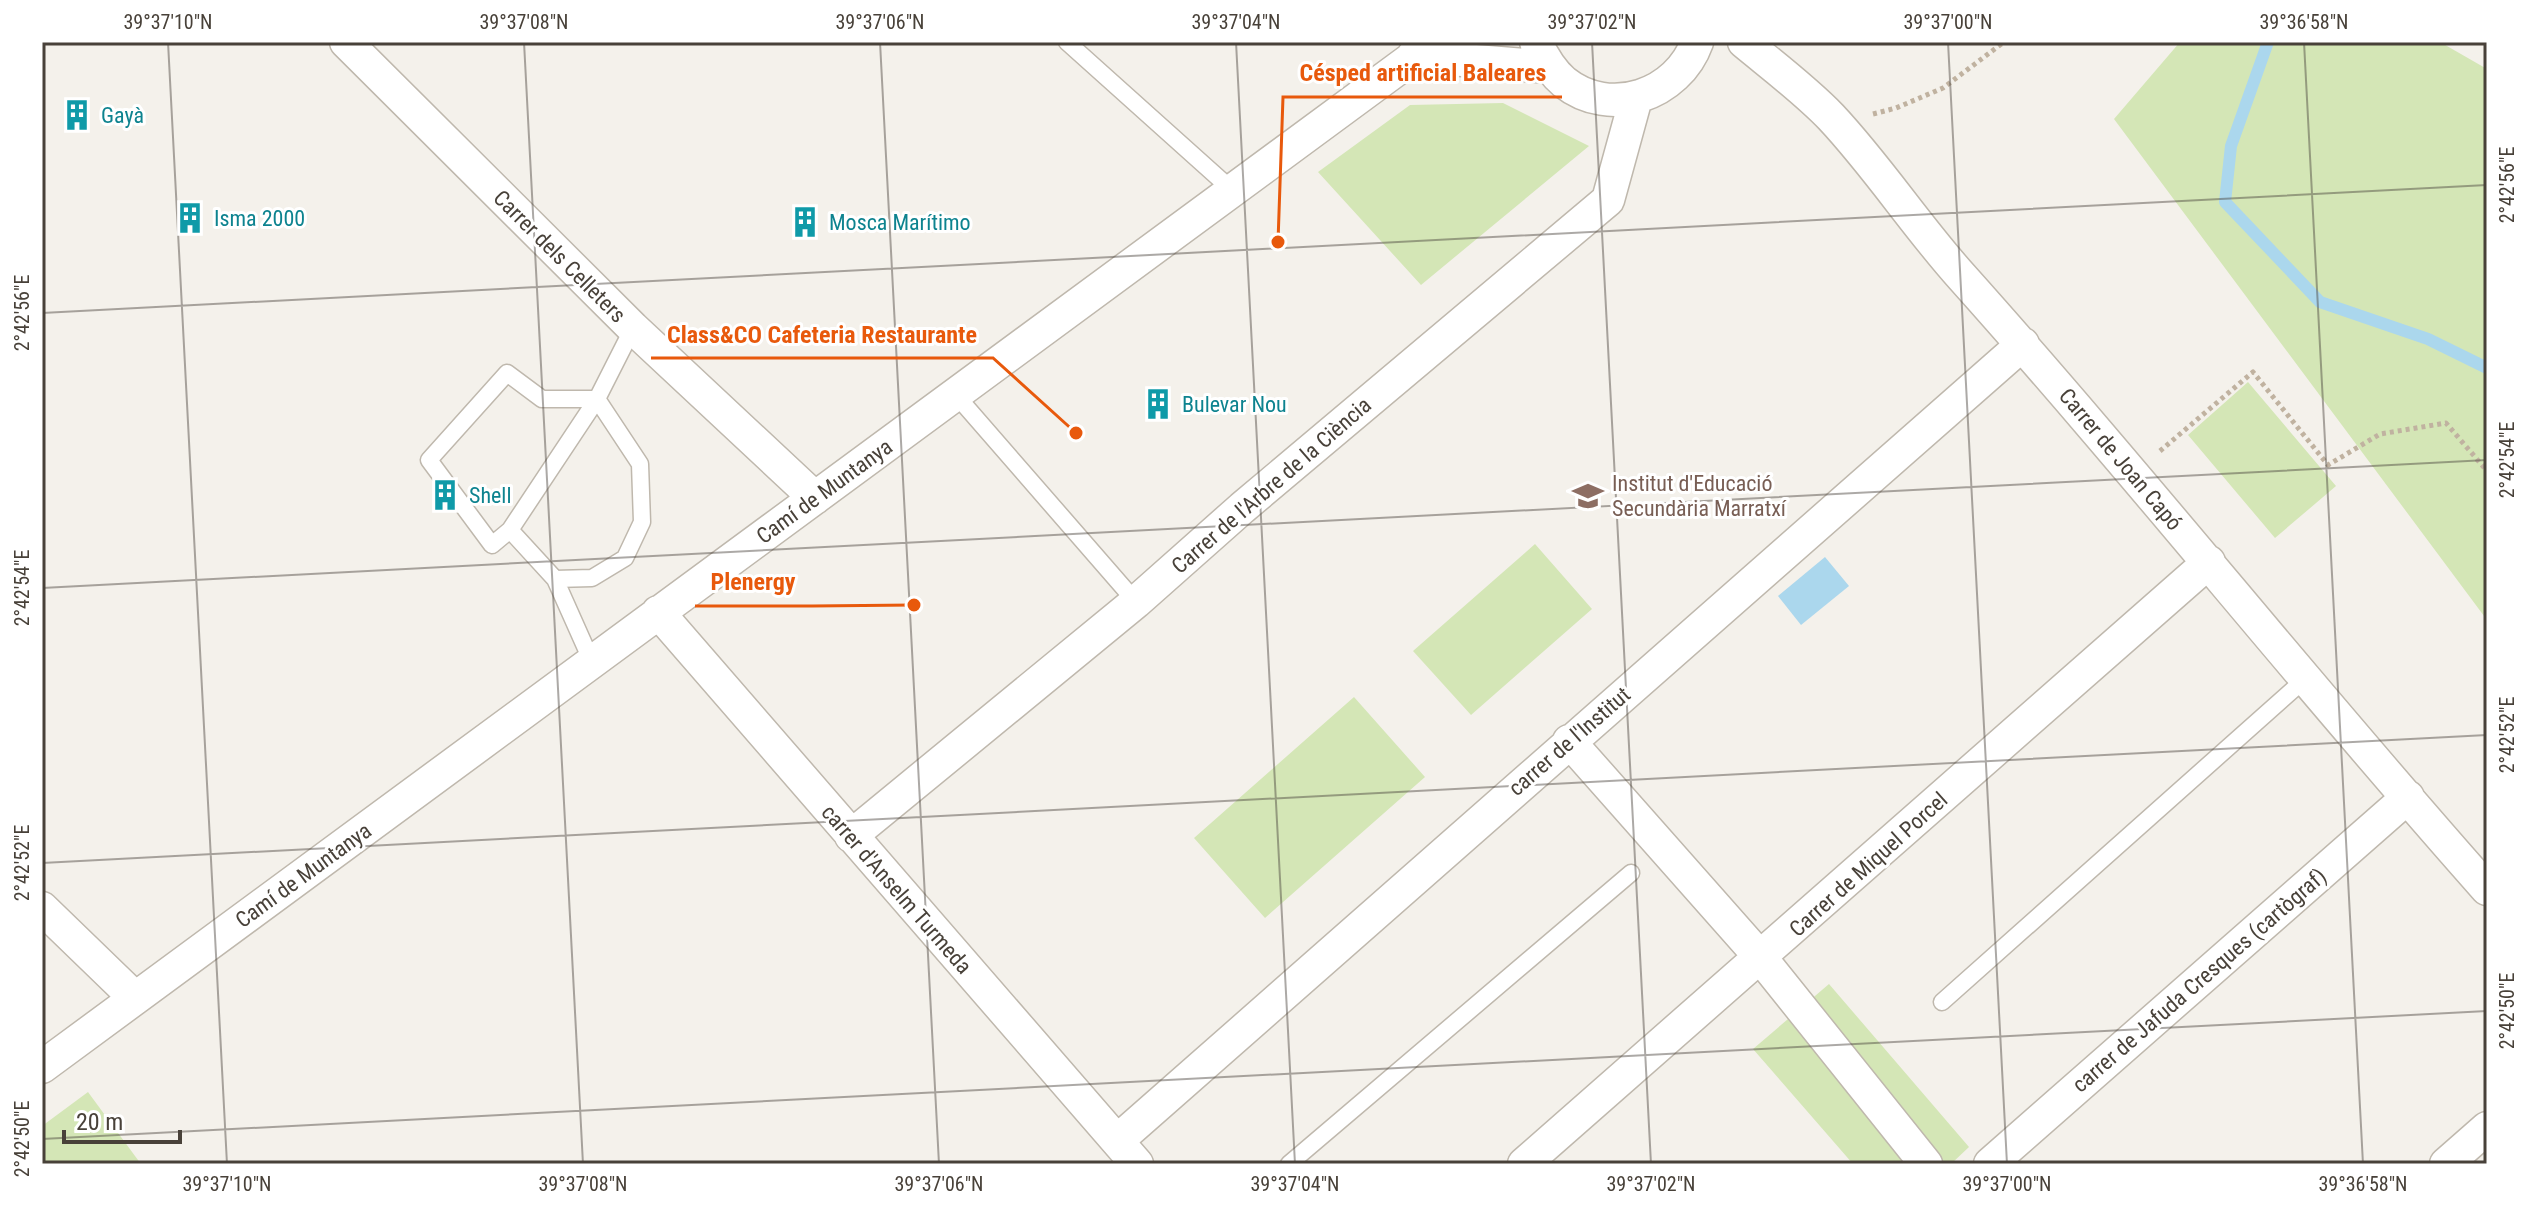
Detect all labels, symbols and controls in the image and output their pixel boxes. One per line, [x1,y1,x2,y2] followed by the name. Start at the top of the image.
[123,10,213,34] text: 39°37'10"N
[479,10,569,34] text: 39°37'08"N
[835,10,925,34] text: 39°37'06"N
[1191,10,1281,34] text: 39°37'04"N
[1547,10,1637,34] text: 39°37'02"N
[1903,10,1993,34] text: 39°37'00"N
[2259,10,2349,34] text: 39°36'58"N
[1283,49,1562,97] callout: Césped artificial Baleares
[1300,59,1547,87] text: Césped artificial Baleares
[60,98,94,132] building icon: Gayà
[101,103,144,128] place label: Gayà
[2495,147,2519,223] text: 2°42'56"E
[488,185,631,328] street label: Carrer dels Celleters
[173,201,207,235] building icon: Isma 2000
[788,205,822,239] building icon: Mosca Marítimo
[214,206,305,231] place label: Isma 2000
[829,210,971,235] place label: Mosca Marítimo
[10,275,34,351] text: 2°42'56"E
[651,310,993,358] callout: Class&CO Cafeteria Restaurante
[667,321,977,349] text: Class&CO Cafeteria Restaurante
[2054,383,2187,535] street label: Carrer de Joan Capó
[1141,387,1175,421] building icon: Bulevar Nou
[1167,392,1376,579] street label: Carrer de l'Arbre de la Ciència
[1182,392,1287,417] place label: Bulevar Nou
[2495,422,2519,498] text: 2°42'54"E
[752,434,897,549] street label: Camí de Muntanya
[1612,471,1787,521] place label: Institut d'Educació Secundària Marratxí
[428,478,462,512] building icon: Shell
[1571,479,1605,513] school or university icon: Institut d'Educació Secundària Marratxí
[469,483,511,508] place label: Shell
[10,550,34,626] text: 2°42'54"E
[695,558,812,606] callout: Plenergy
[711,568,796,596] text: Plenergy
[1504,682,1635,801] street label: carrer de l'Institut
[2495,697,2519,773] text: 2°42'52"E
[1784,787,1952,942] street label: Carrer de Miquel Porcel
[817,800,977,979] street label: carrer d'Anselm Turmeda
[231,818,376,933] street label: Camí de Muntanya
[10,825,34,901] text: 2°42'52"E
[2067,863,2332,1098] street label: carrer de Jafuda Cresques (cartògraf)
[2495,973,2519,1049] text: 2°42'50"E
[64,1094,180,1144] scale bar
[10,1101,34,1177] text: 2°42'50"E
[76,1108,123,1136] text: 20 m
[182,1172,272,1196] text: 39°37'10"N
[538,1172,628,1196] text: 39°37'08"N
[894,1172,984,1196] text: 39°37'06"N
[1250,1172,1340,1196] text: 39°37'04"N
[1606,1172,1696,1196] text: 39°37'02"N
[1962,1172,2052,1196] text: 39°37'00"N
[2318,1172,2408,1196] text: 39°36'58"N

